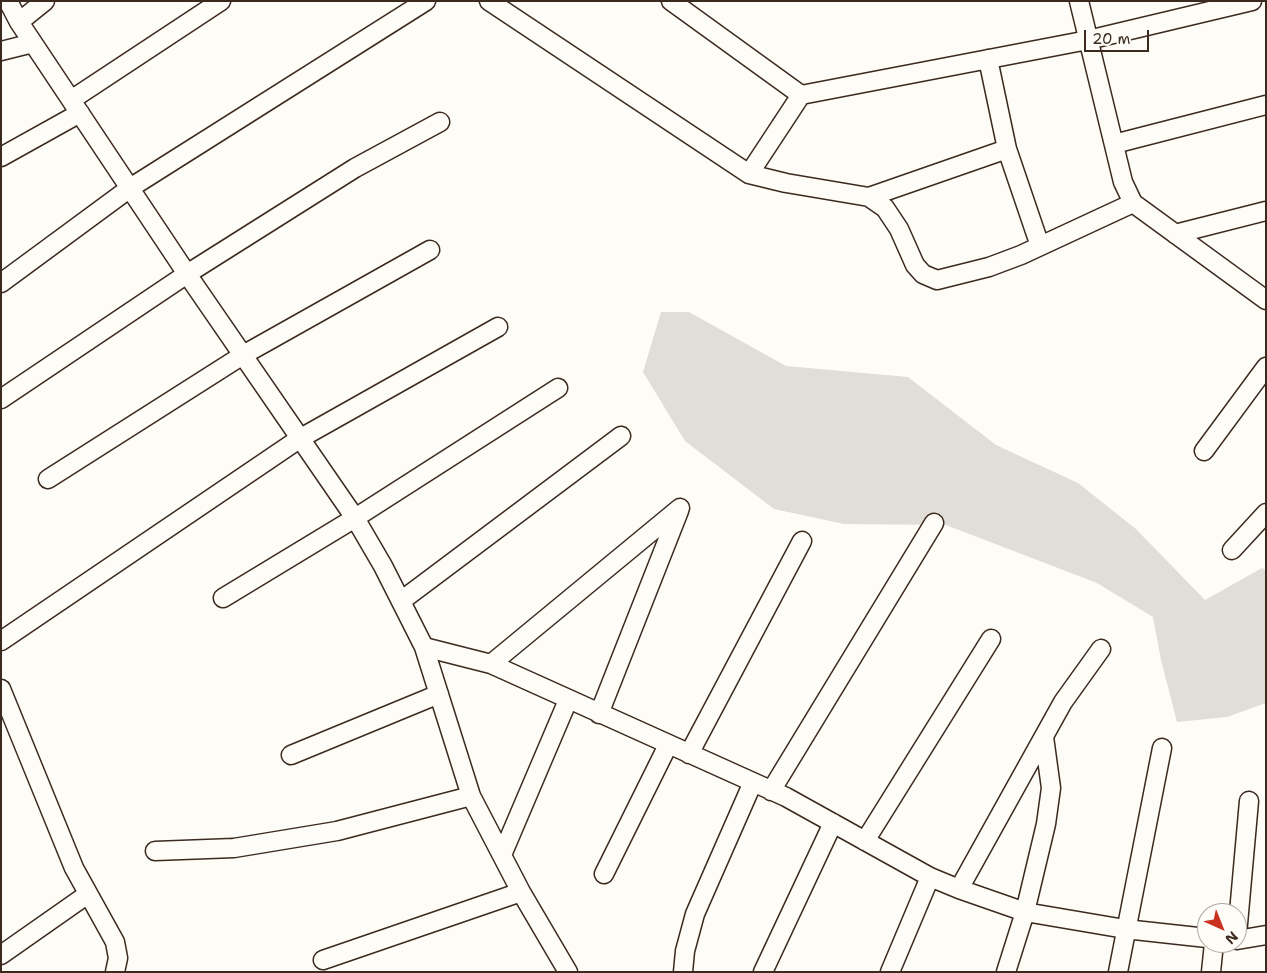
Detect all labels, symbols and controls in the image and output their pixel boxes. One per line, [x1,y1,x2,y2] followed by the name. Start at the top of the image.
[1087,20,1152,52] scale bar
[1092,29,1131,49] text: 20 m
[1197,903,1247,953] north arrow
[1221,928,1242,948] text: N

